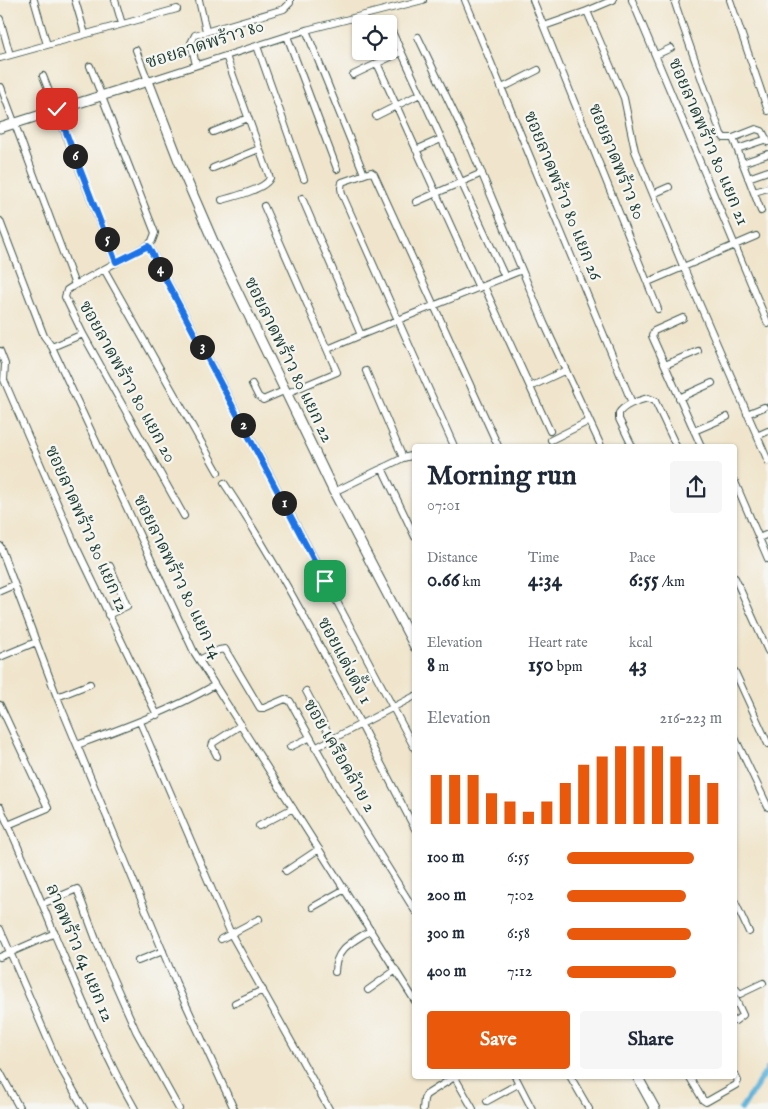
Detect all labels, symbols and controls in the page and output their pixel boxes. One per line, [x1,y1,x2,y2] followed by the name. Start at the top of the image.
[143,15,267,75] street label: ซอยลาดพร้าว 80
[352,15,397,60] map controls
[352,15,397,60] button: locate
[662,55,754,229] street label: ซอยลาดพร้าว 80 แยก 21
[36,88,78,130] pin
[43,95,71,123] icon: check
[582,101,650,223] street label: ซอยลาดพร้าว 80
[518,108,607,284] street label: ซอยลาดพร้าว 80 แยก 26
[62,144,88,168] pin: 6
[73,147,78,165] text: 6
[94,226,120,252] pin: 5
[105,230,110,248] text: 5
[148,256,172,282] pin: 4
[157,260,164,278] text: 4
[239,274,337,446] street label: ซอยลาดพร้าว 80 แยก 22
[73,297,181,467] street label: ซอยลาดพร้าว 80 แยก 20
[190,334,214,360] pin: 3
[200,338,205,356] text: 3
[230,412,256,438] pin: 2
[39,442,133,616] street label: ซอยลาดพร้าว 80 แยก 12
[427,459,577,494] text: Morning run
[670,461,722,513] button: share
[272,490,296,516] pin: 1
[127,491,227,663] street label: ซอยลาดพร้าว 80 แยก 14
[282,494,287,512] text: 1
[427,496,460,516] text: 07:01
[427,549,478,567] text: Distance
[528,549,559,567] text: Time
[629,549,656,567] text: Pace
[304,560,346,602] pin
[311,567,339,595] icon: arrive
[427,567,460,594] text: 0.66
[528,567,562,594] text: 4:34
[629,567,659,594] text: 6:55
[460,573,481,591] text: km
[659,573,685,591] text: /km
[311,612,380,709] street label: ซอยแต่งตั้ง 1
[427,634,483,652] text: Elevation
[528,634,588,652] text: Heart rate
[629,634,652,652] text: kcal
[427,652,435,679] text: 8
[528,652,554,679] text: 150
[629,652,647,679] text: 43
[435,658,449,676] text: m
[554,658,583,676] text: bpm
[297,695,381,817] street label: ซอย เครือคล้าย 2
[427,709,490,729] text: Elevation
[660,709,722,729] text: 216–223 m
[427,848,464,868] text: 100 m
[507,848,530,868] text: 6:55
[39,880,119,1026] street label: ลาดพร้าว 64 แยก 12
[427,886,466,906] text: 200 m
[507,886,534,906] text: 7:02
[427,924,465,944] text: 300 m
[507,924,530,944] text: 6:58
[427,962,466,982] text: 400 m
[507,962,532,982] text: 7:12
[427,1011,570,1069] button: Save
[580,1011,722,1069] button: Share

